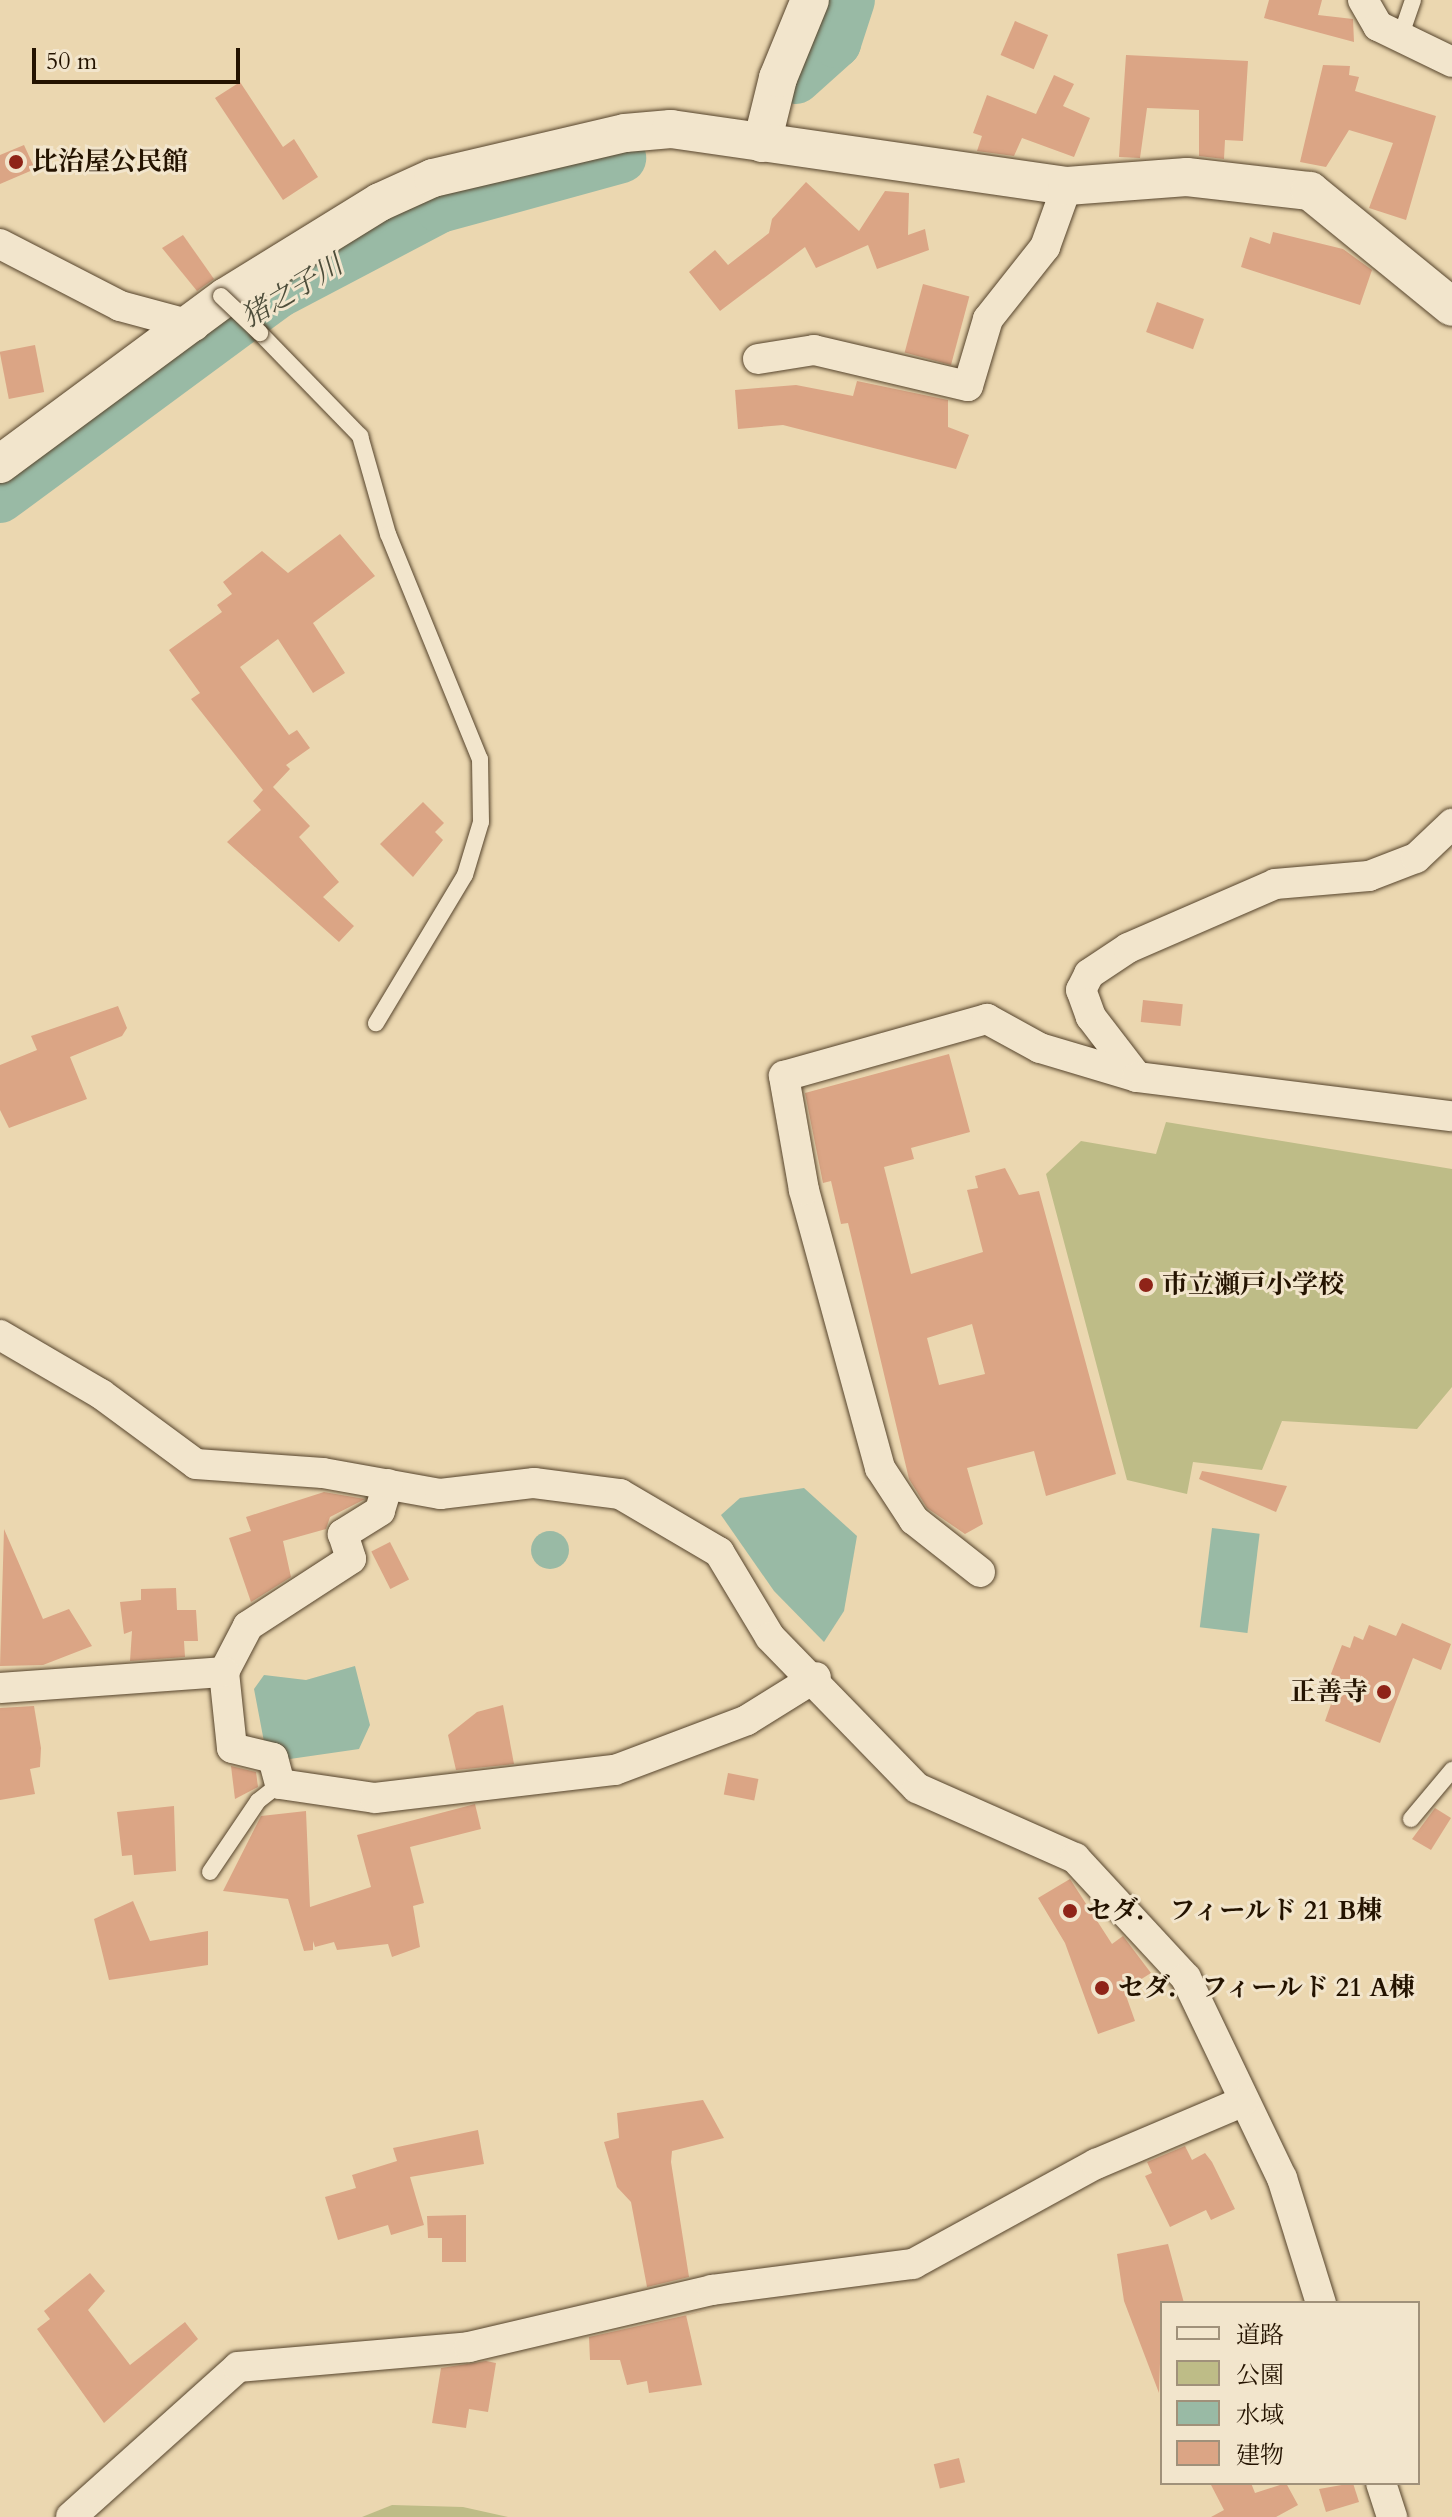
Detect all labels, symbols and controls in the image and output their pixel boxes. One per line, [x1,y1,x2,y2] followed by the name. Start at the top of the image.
[36,32,244,82] scale bar
[46,45,97,78] text: 50 m
[32,146,188,178] place label: 比治屋公民館
[7,153,25,171] marker: 比治屋公民館
[235,248,349,334] water label: 猪之子川
[1162,1269,1344,1301] place label: 市立瀬戸小学校
[1137,1276,1155,1294] marker: 市立瀬戸小学校
[1290,1676,1368,1708] place label: 正善寺
[1375,1683,1393,1701] marker: 正善寺
[1086,1895,1385,1927] place label: セダ． フィールド 21 B棟
[1061,1902,1079,1920] marker: セダ． フィールド 21 B棟
[1118,1972,1418,2004] place label: セダ． フィールド 21 A棟
[1093,1979,1111,1997] marker: セダ． フィールド 21 A棟
[1160,2301,1420,2485] legend
[1236,2319,1284,2352] text: 道路
[1236,2359,1284,2392] text: 公園
[1236,2399,1284,2432] text: 水域
[1236,2439,1284,2472] text: 建物

